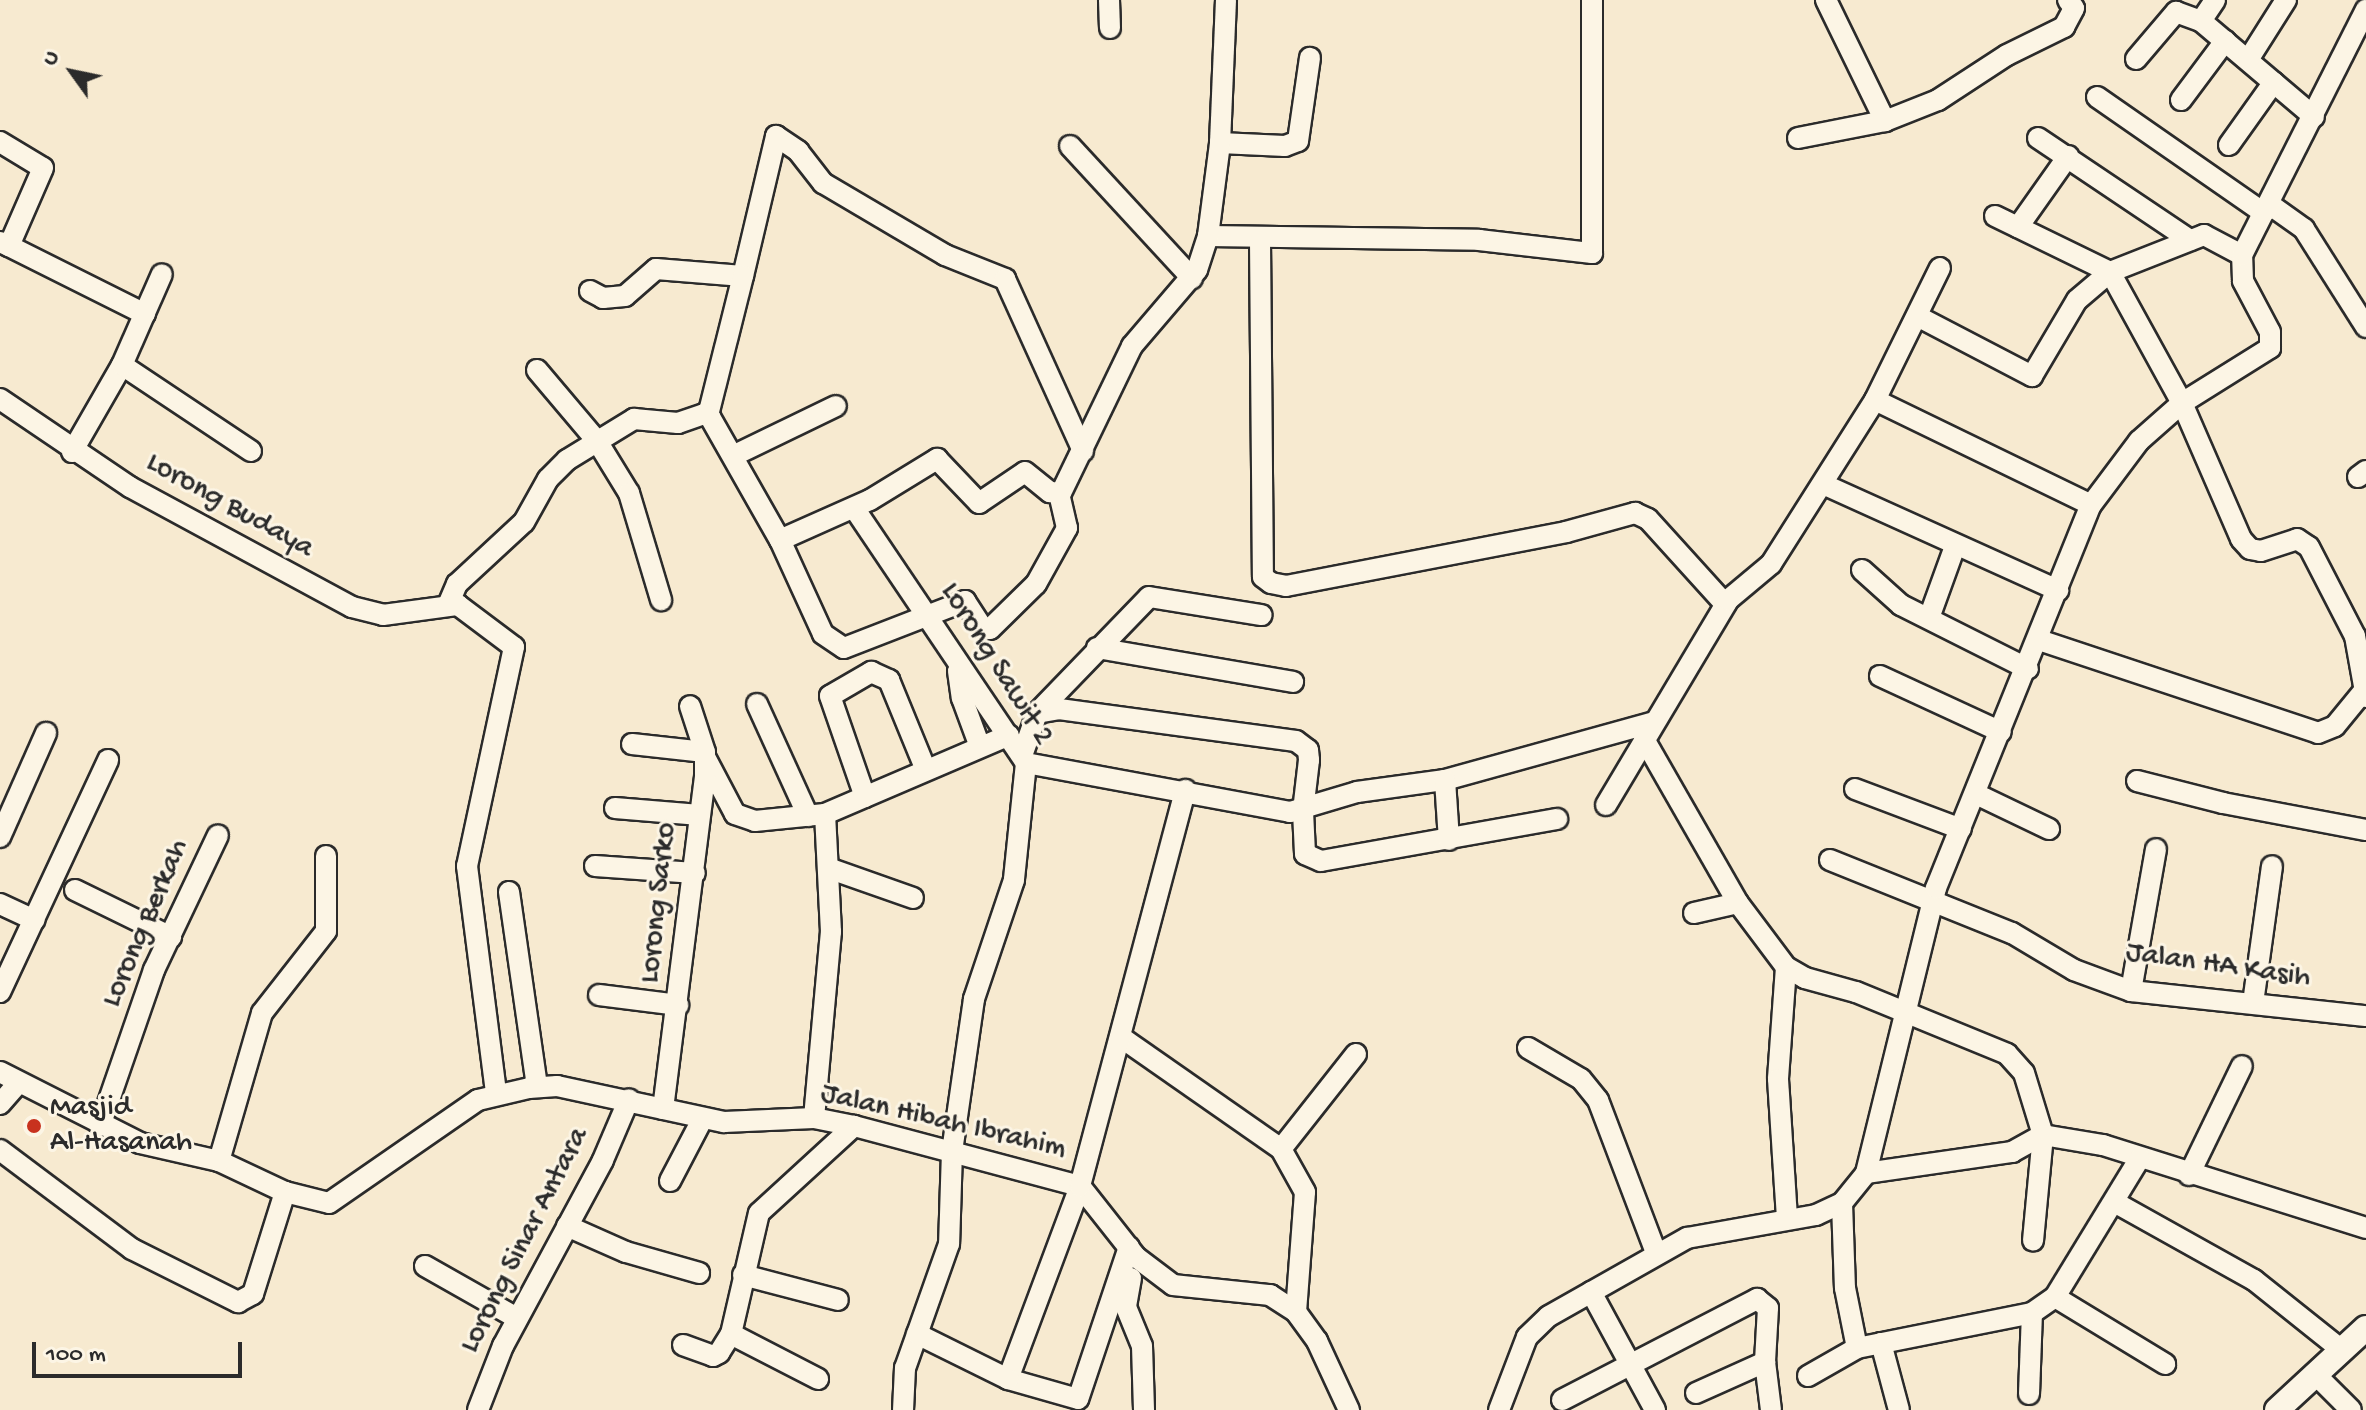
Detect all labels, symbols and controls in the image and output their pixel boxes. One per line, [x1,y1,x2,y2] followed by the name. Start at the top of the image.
[32,32,112,112] north arrow
[38,47,66,71] text: U
[139,446,319,568] street label: Lorong Budaya
[931,577,1059,753] street label: Lorong Sawit 2
[634,821,686,985] street label: Lorong Sarko
[96,835,198,1013] street label: Lorong Berkah
[2123,936,2313,998] street label: Jalan HA Kasih
[817,1077,1069,1169] street label: Jalan Hibah Ibrahim
[50,1091,192,1162] place label: Masjid Al-Hasanah
[25,1117,43,1135] marker: Masjid Al-Hasanah
[454,1122,598,1360] street label: Lorong Sinar Antara
[36,1326,246,1376] scale bar
[46,1341,106,1370] text: 100 m

